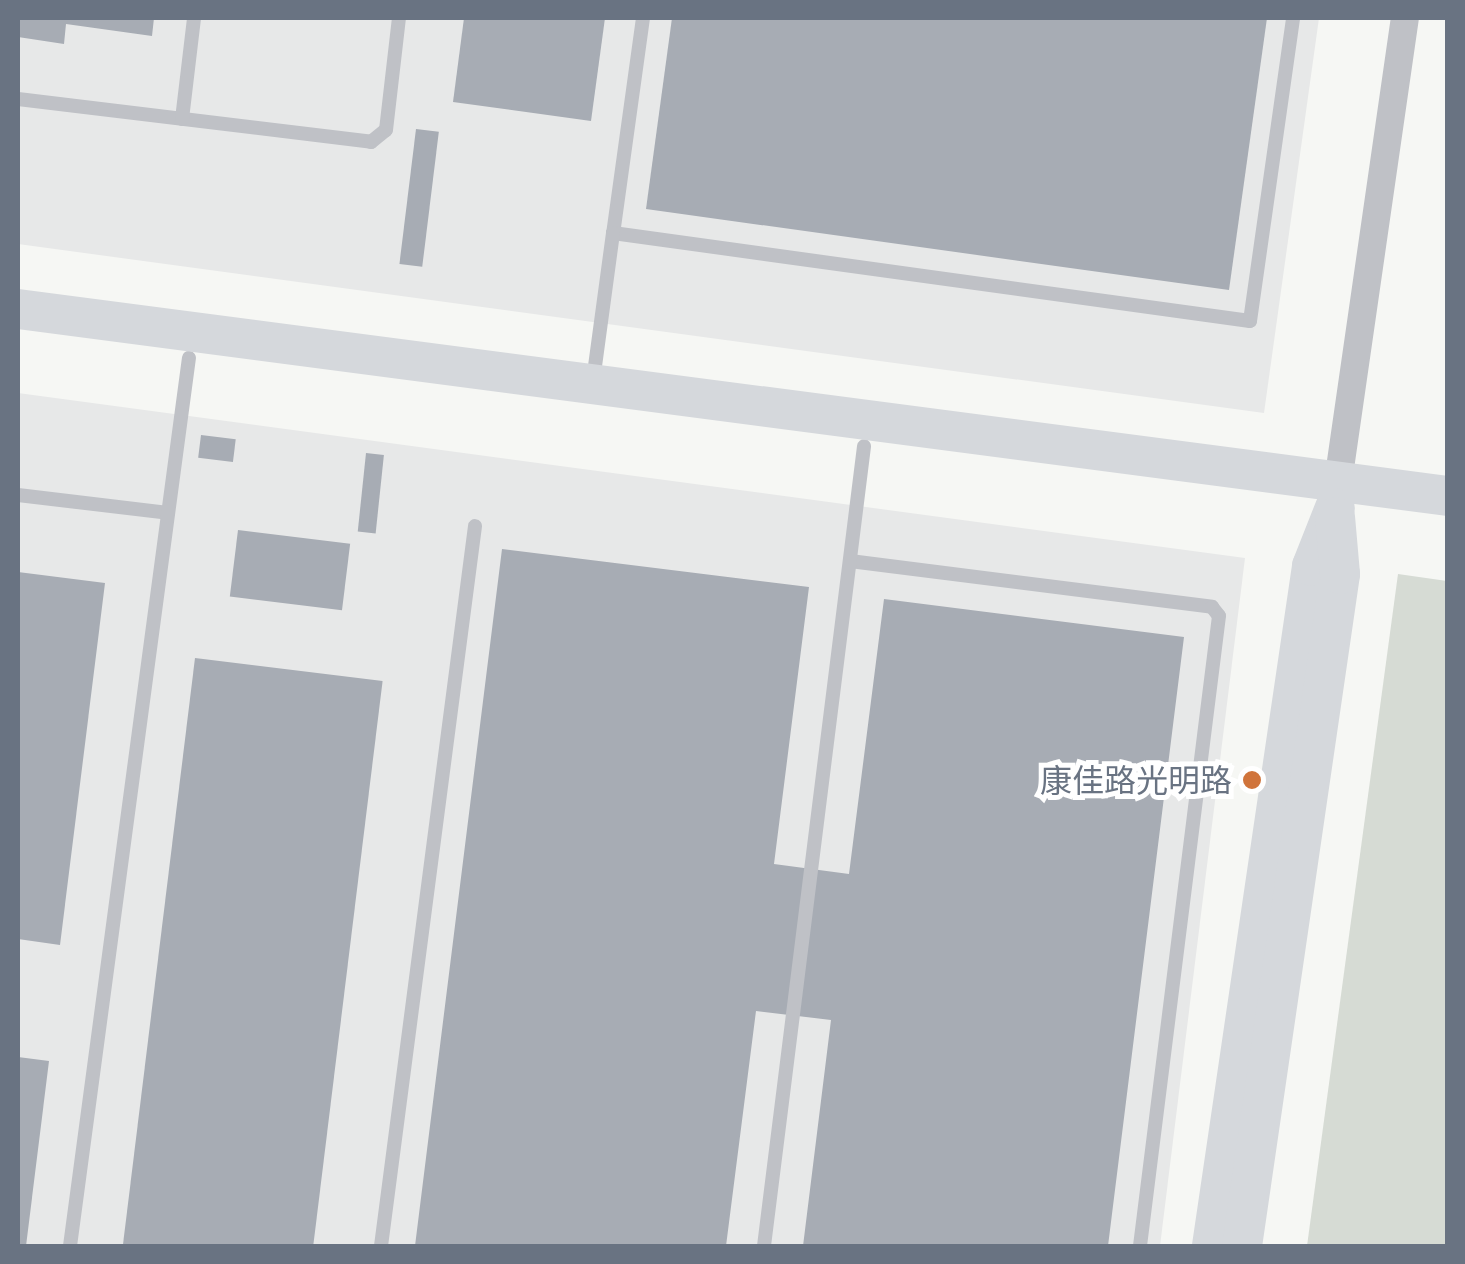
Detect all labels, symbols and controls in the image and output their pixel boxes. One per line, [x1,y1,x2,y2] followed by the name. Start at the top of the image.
[1040,761,1232,799] place label: 康佳路光明路
[1241,769,1263,791] marker: 康佳路光明路

